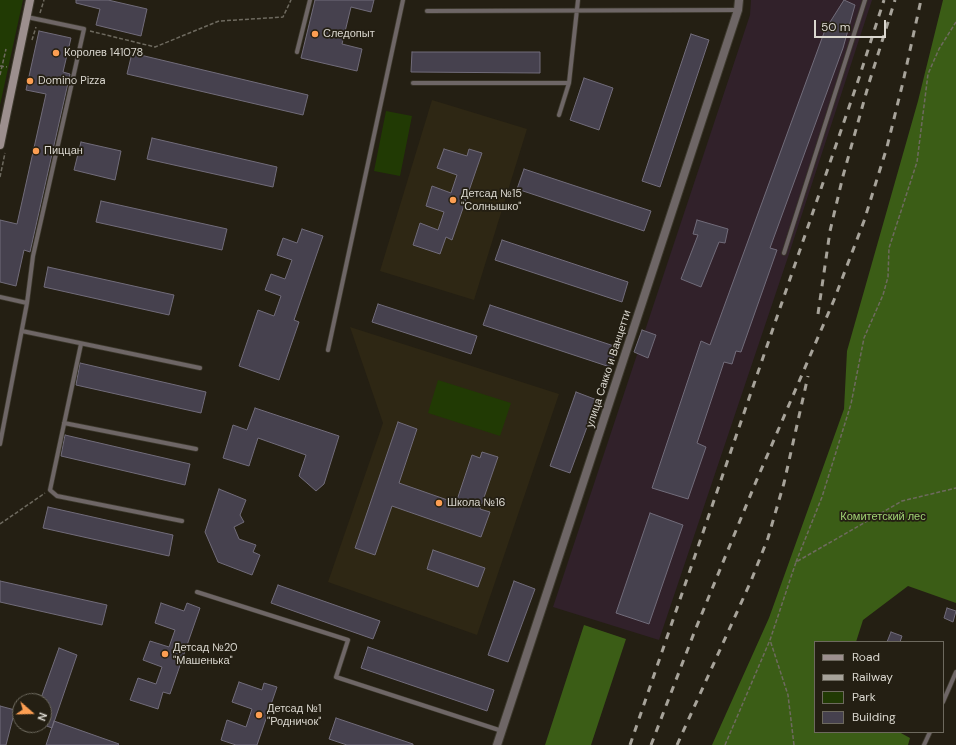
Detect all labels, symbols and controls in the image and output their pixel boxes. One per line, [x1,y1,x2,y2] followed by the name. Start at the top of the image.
[816,12,888,38] scale bar
[821,19,850,35] text: 50 m
[323,27,375,41] place label: Следопыт
[310,29,320,39] marker: Следопыт
[64,46,143,60] place label: Королев 141078
[51,48,61,58] marker: Королев 141078
[38,74,105,88] place label: Domino Pizza
[25,76,35,86] marker: Domino Pizza
[44,144,83,158] place label: Пиццан
[31,146,41,156] marker: Пиццан
[461,187,522,213] place label: Детсад №15 "Солнышко"
[448,195,458,205] marker: Детсад №15 "Солнышко"
[584,309,634,429] street label: улица Сакко и Ванцетти
[447,496,505,510] place label: Школа №16
[434,498,444,508] marker: Школа №16
[840,510,926,524] park label: Комитетский лес
[173,641,238,667] place label: Детсад №20 "Машенька"
[814,641,944,733] legend
[160,649,170,659] marker: Детсад №20 "Машенька"
[852,649,880,665] text: Road
[852,669,893,685] text: Railway
[852,689,876,705] text: Park
[12,693,52,733] north arrow
[267,702,321,728] place label: Детсад №1 "Родничок"
[852,709,896,725] text: Building
[254,710,264,720] marker: Детсад №1 "Родничок"
[34,711,50,723] text: N

